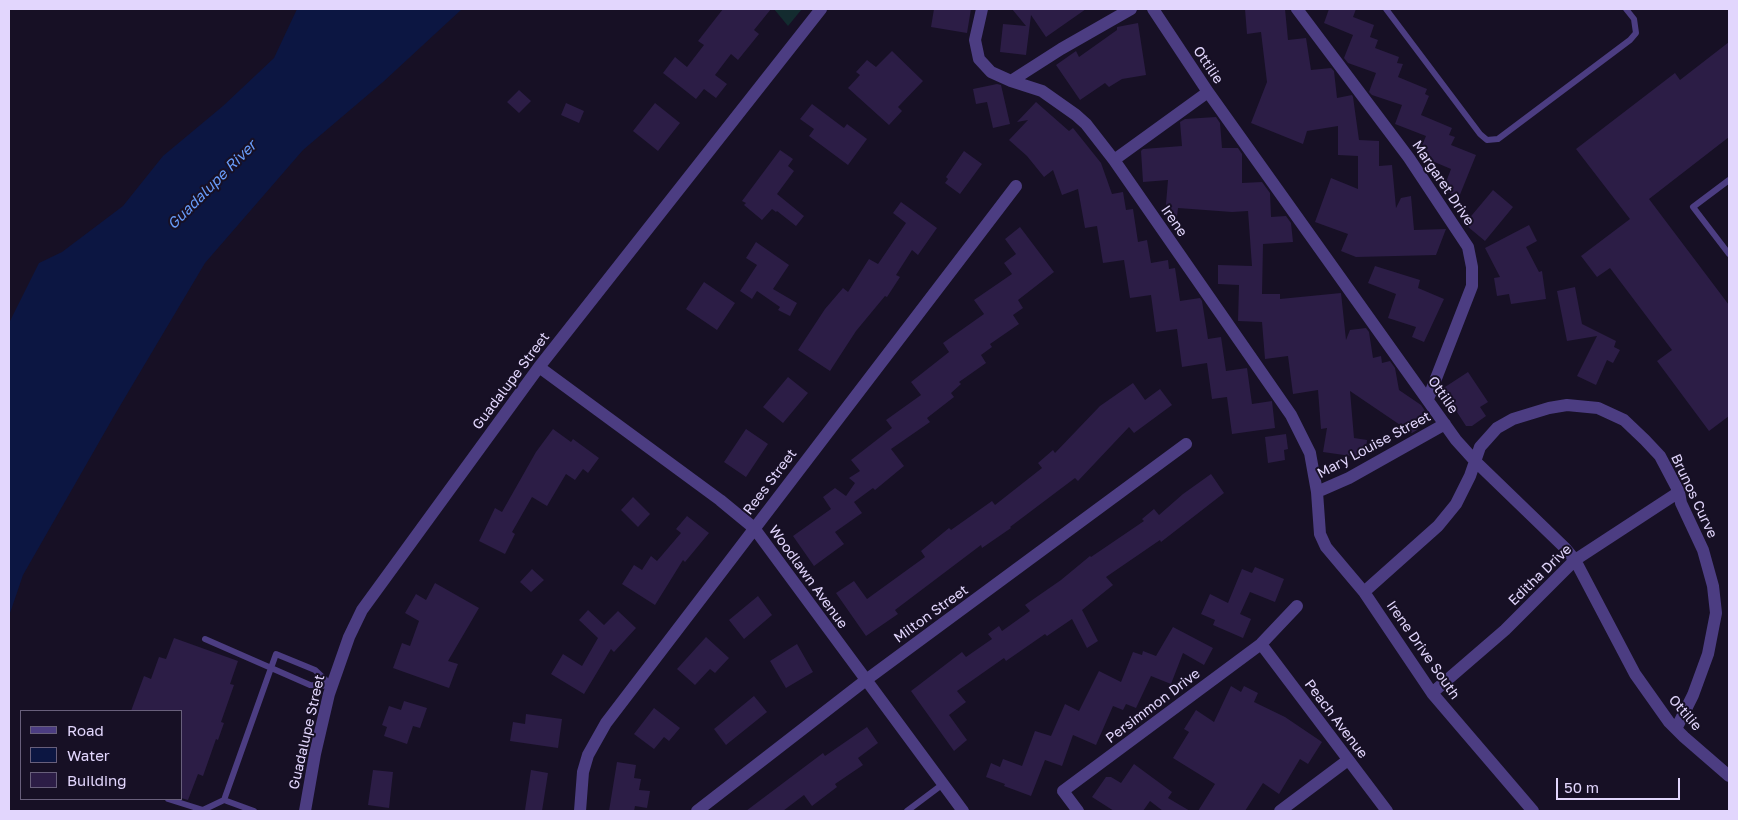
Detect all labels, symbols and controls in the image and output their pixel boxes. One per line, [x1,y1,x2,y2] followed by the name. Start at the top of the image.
[1189,43,1227,87] street label: Ottilie
[164,137,260,233] water label: Guadalupe River
[1408,137,1478,229] street label: Margaret Drive
[1157,202,1191,240] street label: Irene
[469,329,553,433] street label: Guadalupe Street
[1424,373,1462,417] street label: Ottilie
[1314,408,1434,482] street label: Mary Louise Street
[740,446,800,518] street label: Rees Street
[1667,451,1721,541] street label: Brunos Curve
[765,522,851,632] street label: Woodlawn Avenue
[1505,541,1575,609] street label: Editha Drive
[891,581,971,647] street label: Milton Street
[1383,598,1463,702] street label: Irene Drive South
[1103,665,1203,747] street label: Persimmon Drive
[286,673,328,791] street label: Guadalupe Street
[1301,676,1371,762] street label: Peach Avenue
[1665,692,1705,734] street label: Ottilie
[20,710,182,800] legend
[67,721,104,739] text: Road
[67,746,110,764] text: Water
[1558,768,1682,800] scale bar
[67,771,127,789] text: Building
[1564,778,1599,796] text: 50 m

